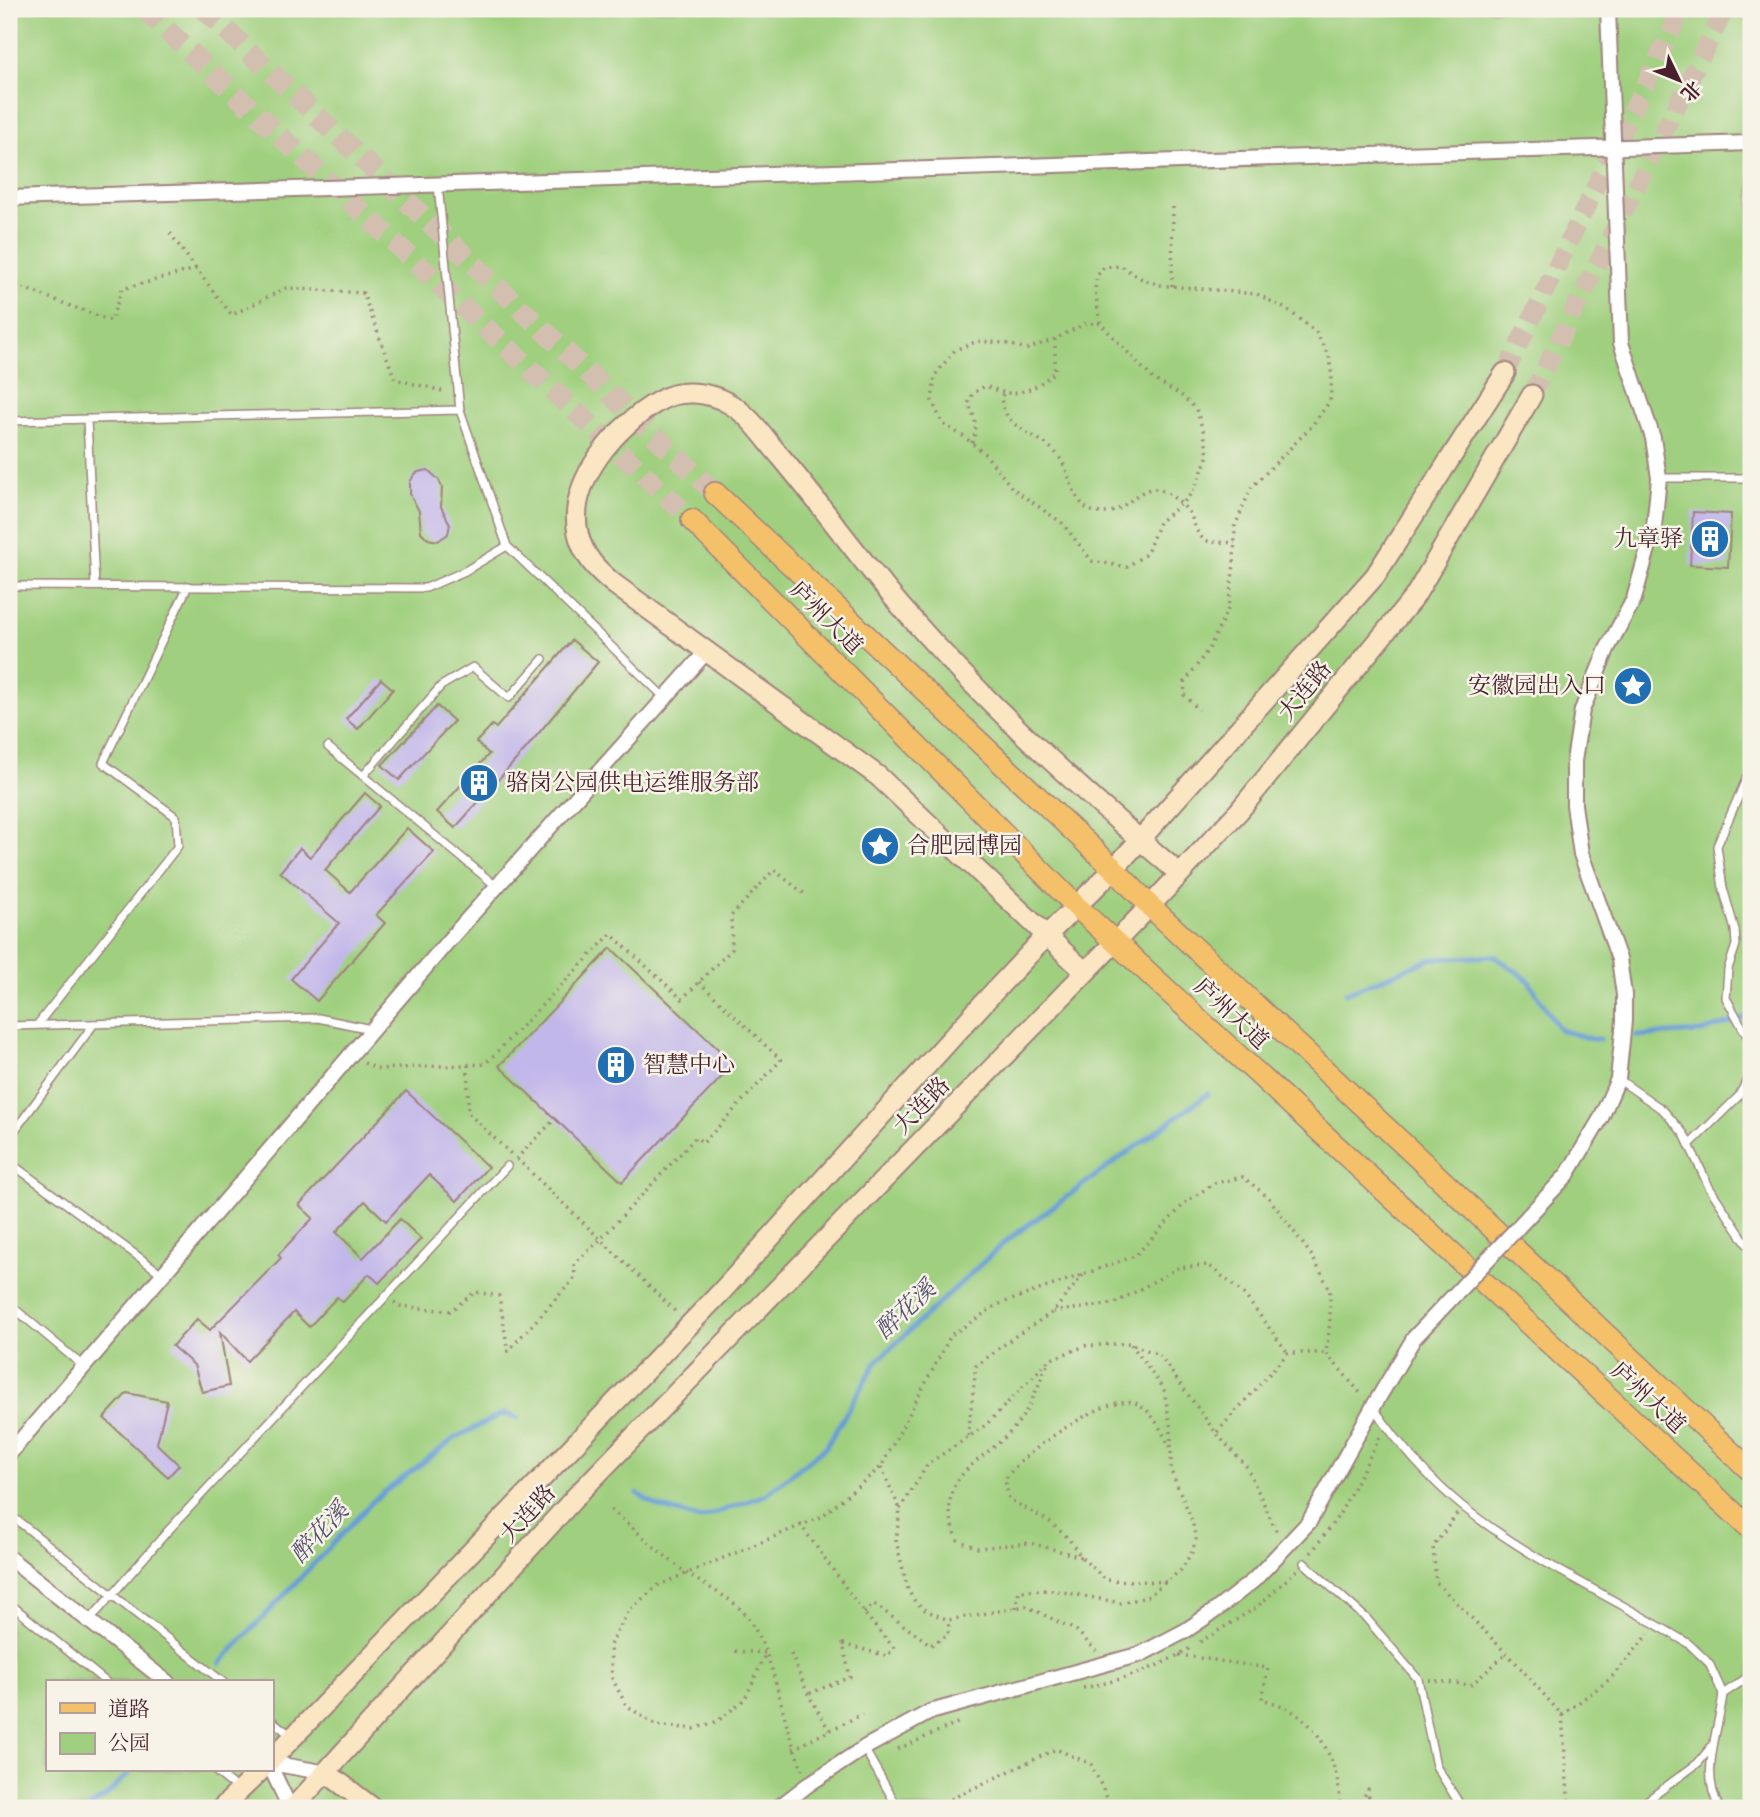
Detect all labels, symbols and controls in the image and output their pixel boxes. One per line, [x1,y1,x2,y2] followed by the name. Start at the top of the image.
[1644,46,1714,116] north arrow
[1675,76,1706,106] text: 北
[1689,518,1731,560] building icon: 九章驿
[1614,525,1683,553] place label: 九章驿
[784,576,868,660] street label: 庐州大道
[1272,655,1338,727] street label: 大连路
[1612,665,1654,707] place icon: 安徽园出入口
[1468,672,1606,700] place label: 安徽园出入口
[458,762,500,804] building icon: 骆岗公园供电运维服务部
[506,769,759,797] place label: 骆岗公园供电运维服务部
[859,825,901,867] place icon: 合肥园博园
[907,832,1022,860] place label: 合肥园博园
[1188,972,1274,1056] street label: 庐州大道
[595,1044,637,1086] building icon: 智慧中心
[643,1051,735,1079] place label: 智慧中心
[888,1071,956,1141] street label: 大连路
[869,1272,945,1346] water label: 醉花溪
[1605,1356,1691,1440] street label: 庐州大道
[495,1479,561,1549] street label: 大连路
[284,1494,358,1570] water label: 醉花溪
[46,1680,273,1772] legend
[108,1697,150,1723] text: 道路
[108,1731,150,1757] text: 公园

